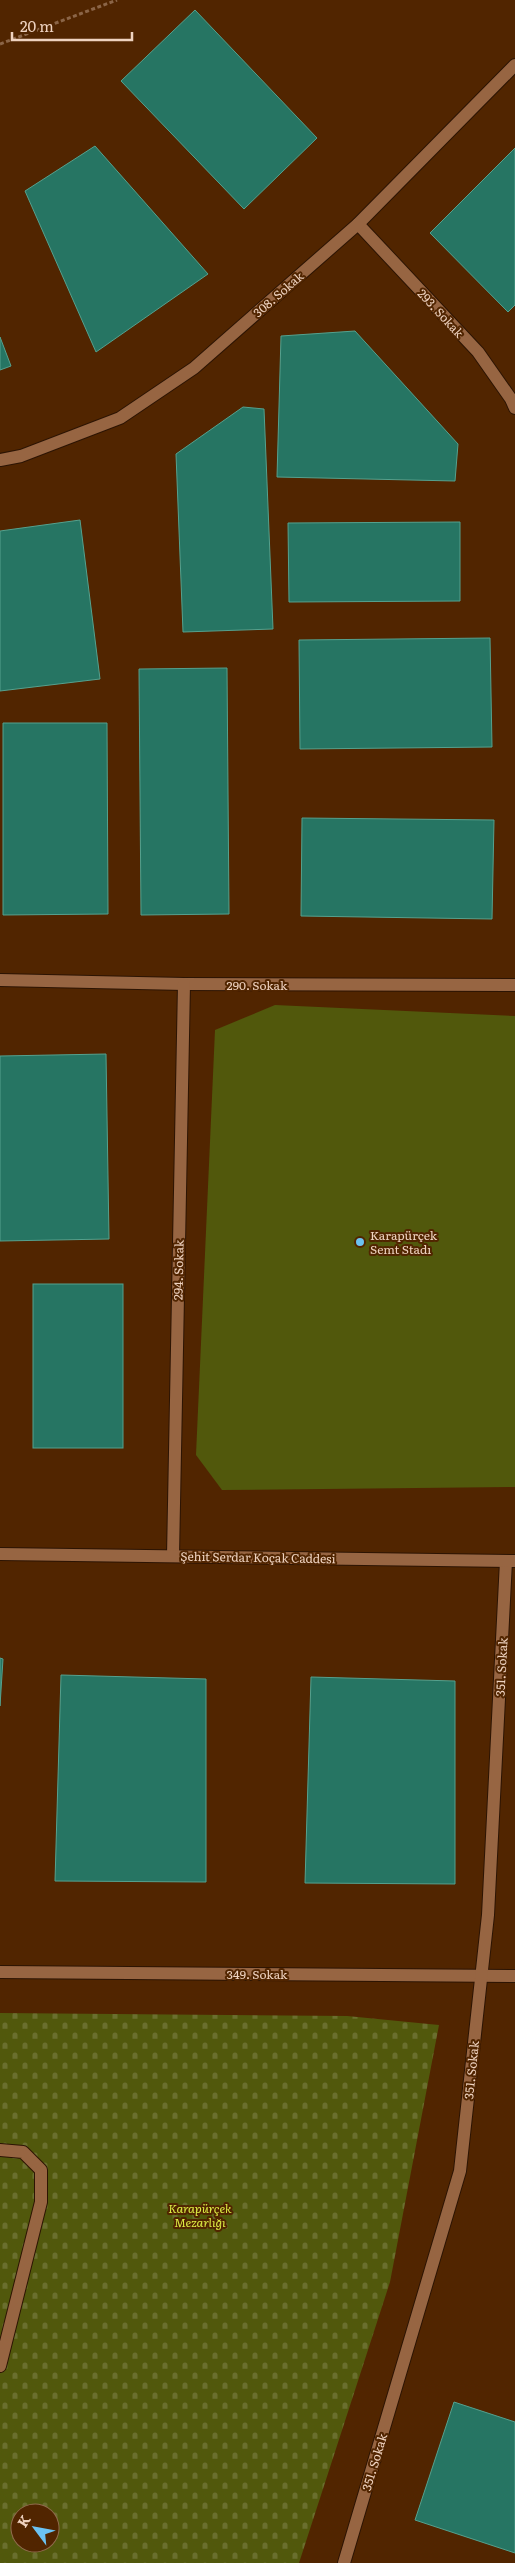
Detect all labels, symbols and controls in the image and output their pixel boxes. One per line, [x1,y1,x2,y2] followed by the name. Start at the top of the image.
[12,10,132,42] scale bar
[20,14,54,37] text: 20 m
[249,267,308,321] street label: 308. Sokak
[414,285,469,342] street label: 293. Sokak
[227,976,288,994] street label: 290. Sokak
[370,1226,438,1258] place label: Karapürçek Semt Stadı
[354,1236,366,1248] marker: Karapürçek Semt Stadı
[168,1239,188,1300] street label: 294. Sokak
[180,1547,336,1567] street label: Şehit Serdar Koçak Caddesi
[490,1636,512,1697] street label: 351. Sokak
[227,1965,288,1983] street label: 349. Sokak
[459,2039,483,2100] street label: 351. Sokak
[168,2199,232,2231] park label: Karapürçek Mezarlığı
[357,2431,391,2493] street label: 351. Sokak
[10,2503,60,2553] north arrow
[12,2511,35,2531] text: K

